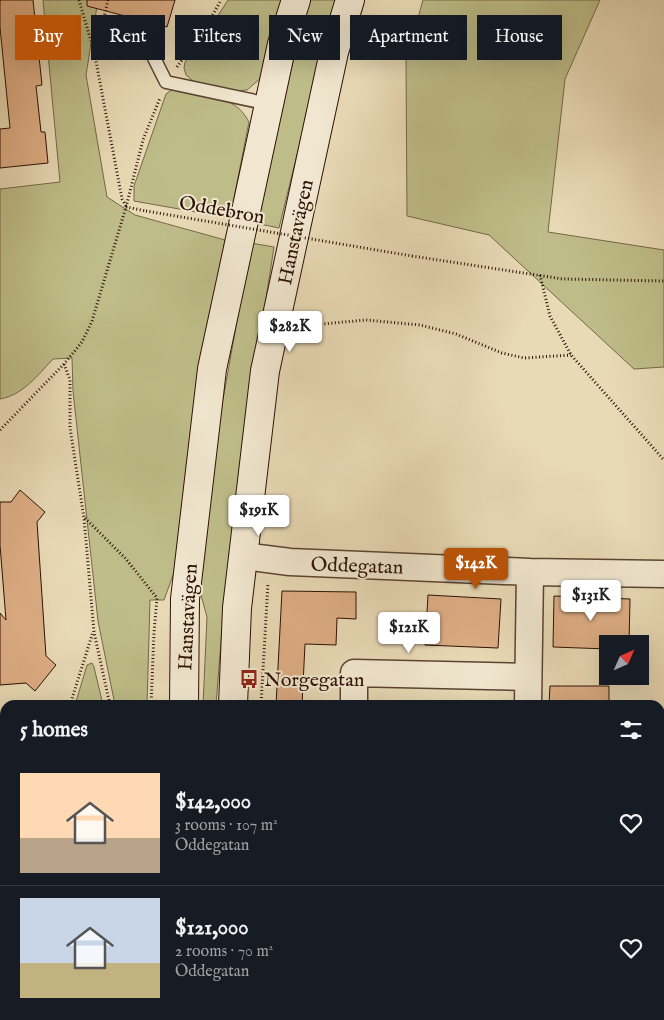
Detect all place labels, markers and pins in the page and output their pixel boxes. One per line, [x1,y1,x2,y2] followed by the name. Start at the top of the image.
[255,310,325,353] pin: $282K
[224,494,294,537] pin: $191K
[441,548,511,590] pin: $142K
[556,580,626,622] pin: $131K
[374,612,444,654] pin: $121K
[238,668,260,690] bus stop icon: Norgegatan
[264,668,365,693] place label: Norgegatan

